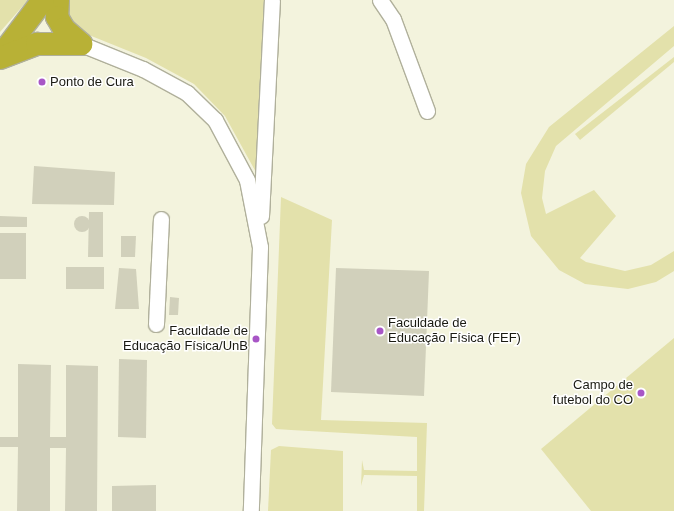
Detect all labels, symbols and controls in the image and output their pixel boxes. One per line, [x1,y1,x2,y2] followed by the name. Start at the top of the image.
[50,74,134,90] place label: Ponto de Cura
[37,77,47,87] marker: Ponto de Cura
[388,316,521,347] place label: Faculdade de Educação Física (FEF)
[123,324,248,355] place label: Faculdade de Educação Física/UnB
[375,326,385,336] marker: Faculdade de Educação Física (FEF)
[251,334,261,344] marker: Faculdade de Educação Física/UnB
[553,378,633,409] place label: Campo de futebol do CO
[636,388,646,398] marker: Campo de futebol do CO

